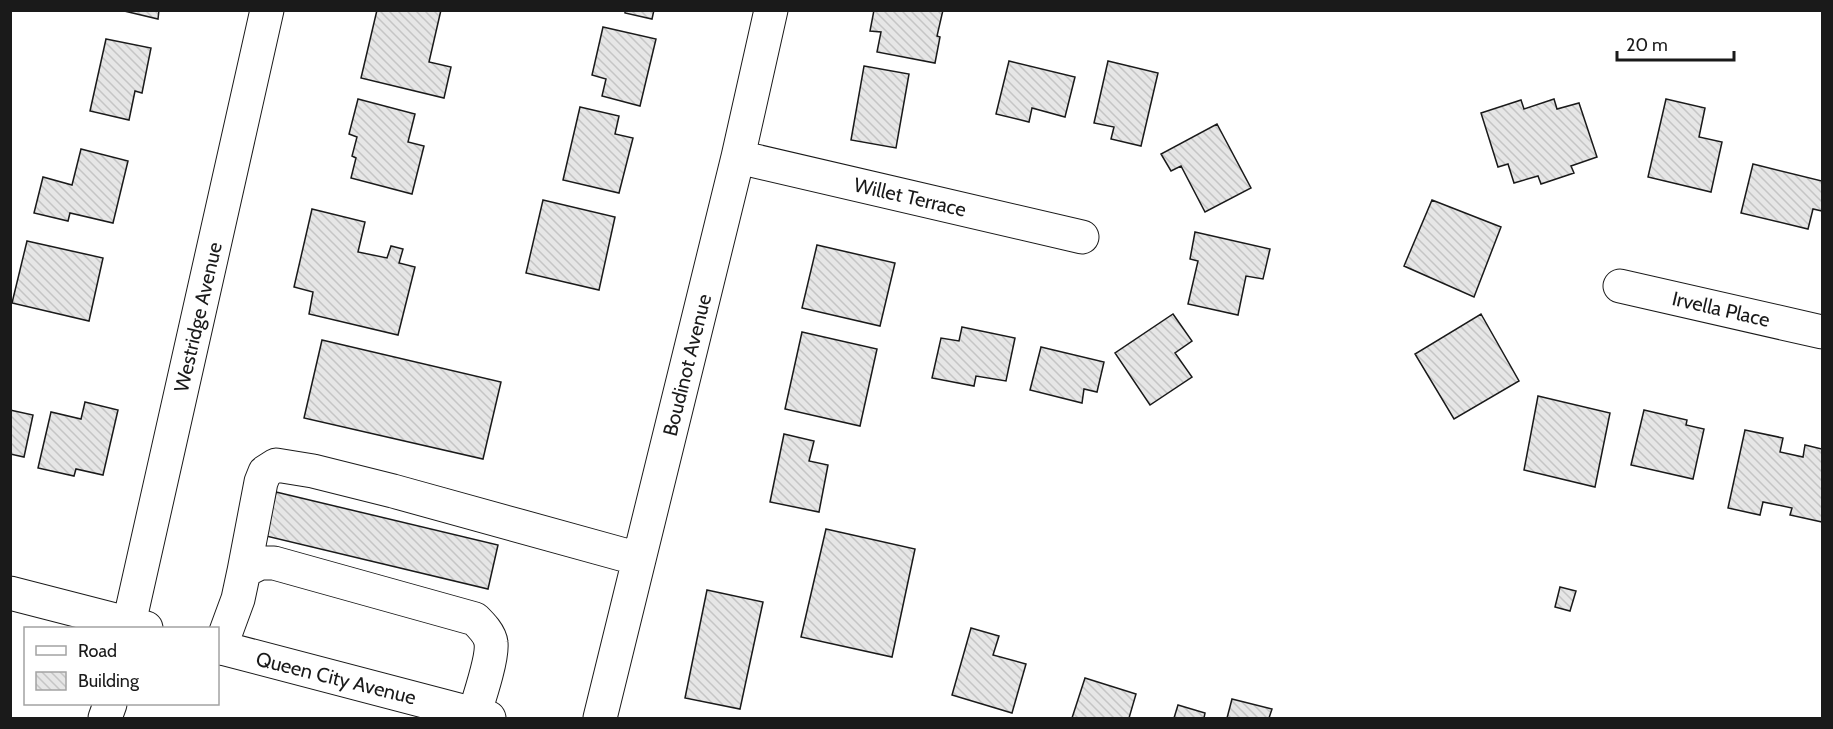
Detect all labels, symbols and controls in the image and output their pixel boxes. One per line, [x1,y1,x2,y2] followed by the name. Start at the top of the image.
[1617,24,1734,62] scale bar
[1626,34,1668,56] text: 20 m
[852,172,968,222] street label: Willet Terrace
[169,240,227,394] street label: Westridge Avenue
[1670,286,1772,332] street label: Irvella Place
[658,292,716,438] street label: Boudinot Avenue
[24,627,219,705] legend
[78,640,117,662] text: Road
[254,647,418,709] street label: Queen City Avenue
[78,670,140,692] text: Building

